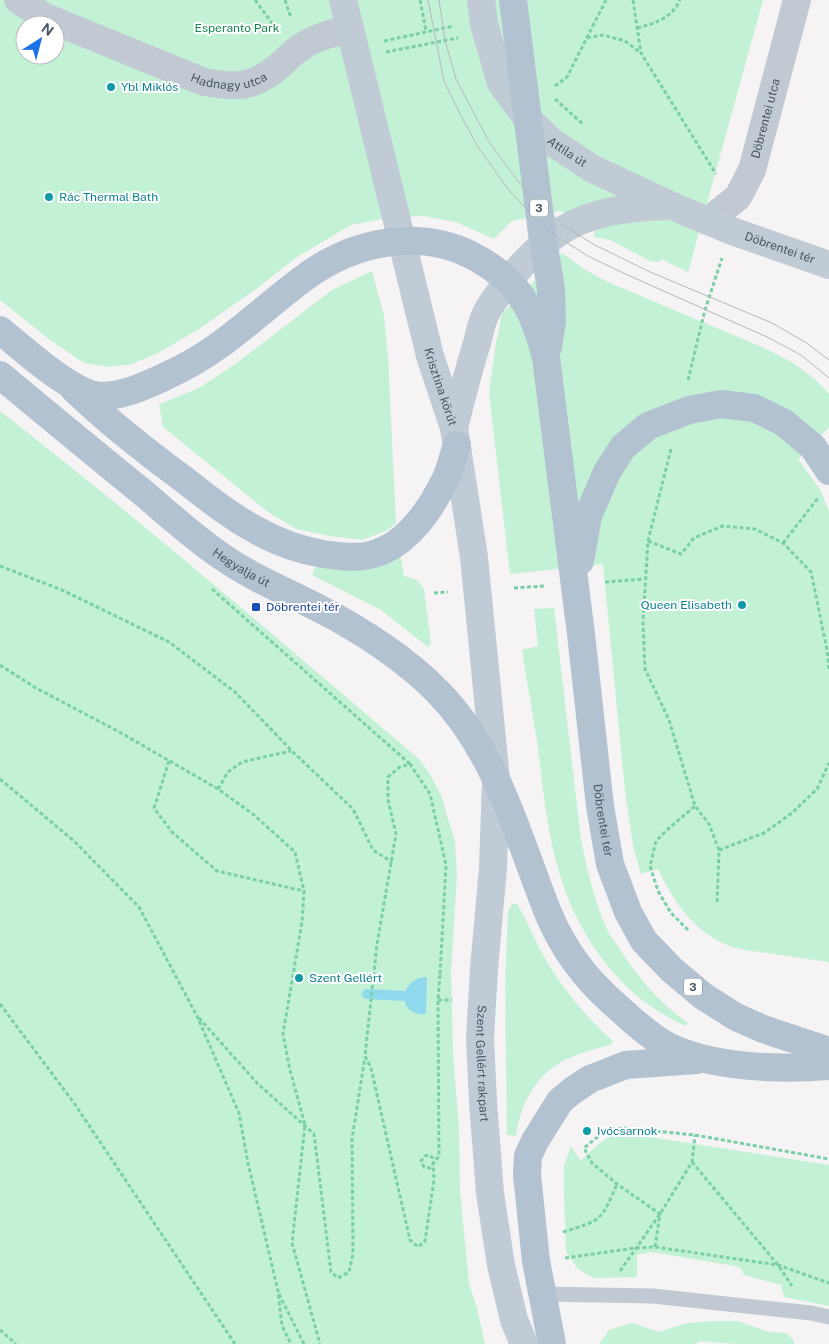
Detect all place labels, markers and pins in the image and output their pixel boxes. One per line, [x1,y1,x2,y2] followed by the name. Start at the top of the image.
[121,80,178,94] place label: Ybl Miklós
[105,81,117,93] marker: Ybl Miklós
[59,190,158,204] place label: Rác Thermal Bath
[43,191,55,203] marker: Rác Thermal Bath
[641,598,732,612] place label: Queen Elisabeth
[736,599,748,611] marker: Queen Elisabeth
[266,600,340,614] place label: Döbrentei tér
[250,601,262,613] marker: Döbrentei tér
[309,971,382,985] place label: Szent Gellért
[293,972,305,984] marker: Szent Gellért
[597,1124,658,1138] place label: Ivócsarnok
[581,1125,593,1137] marker: Ivócsarnok

